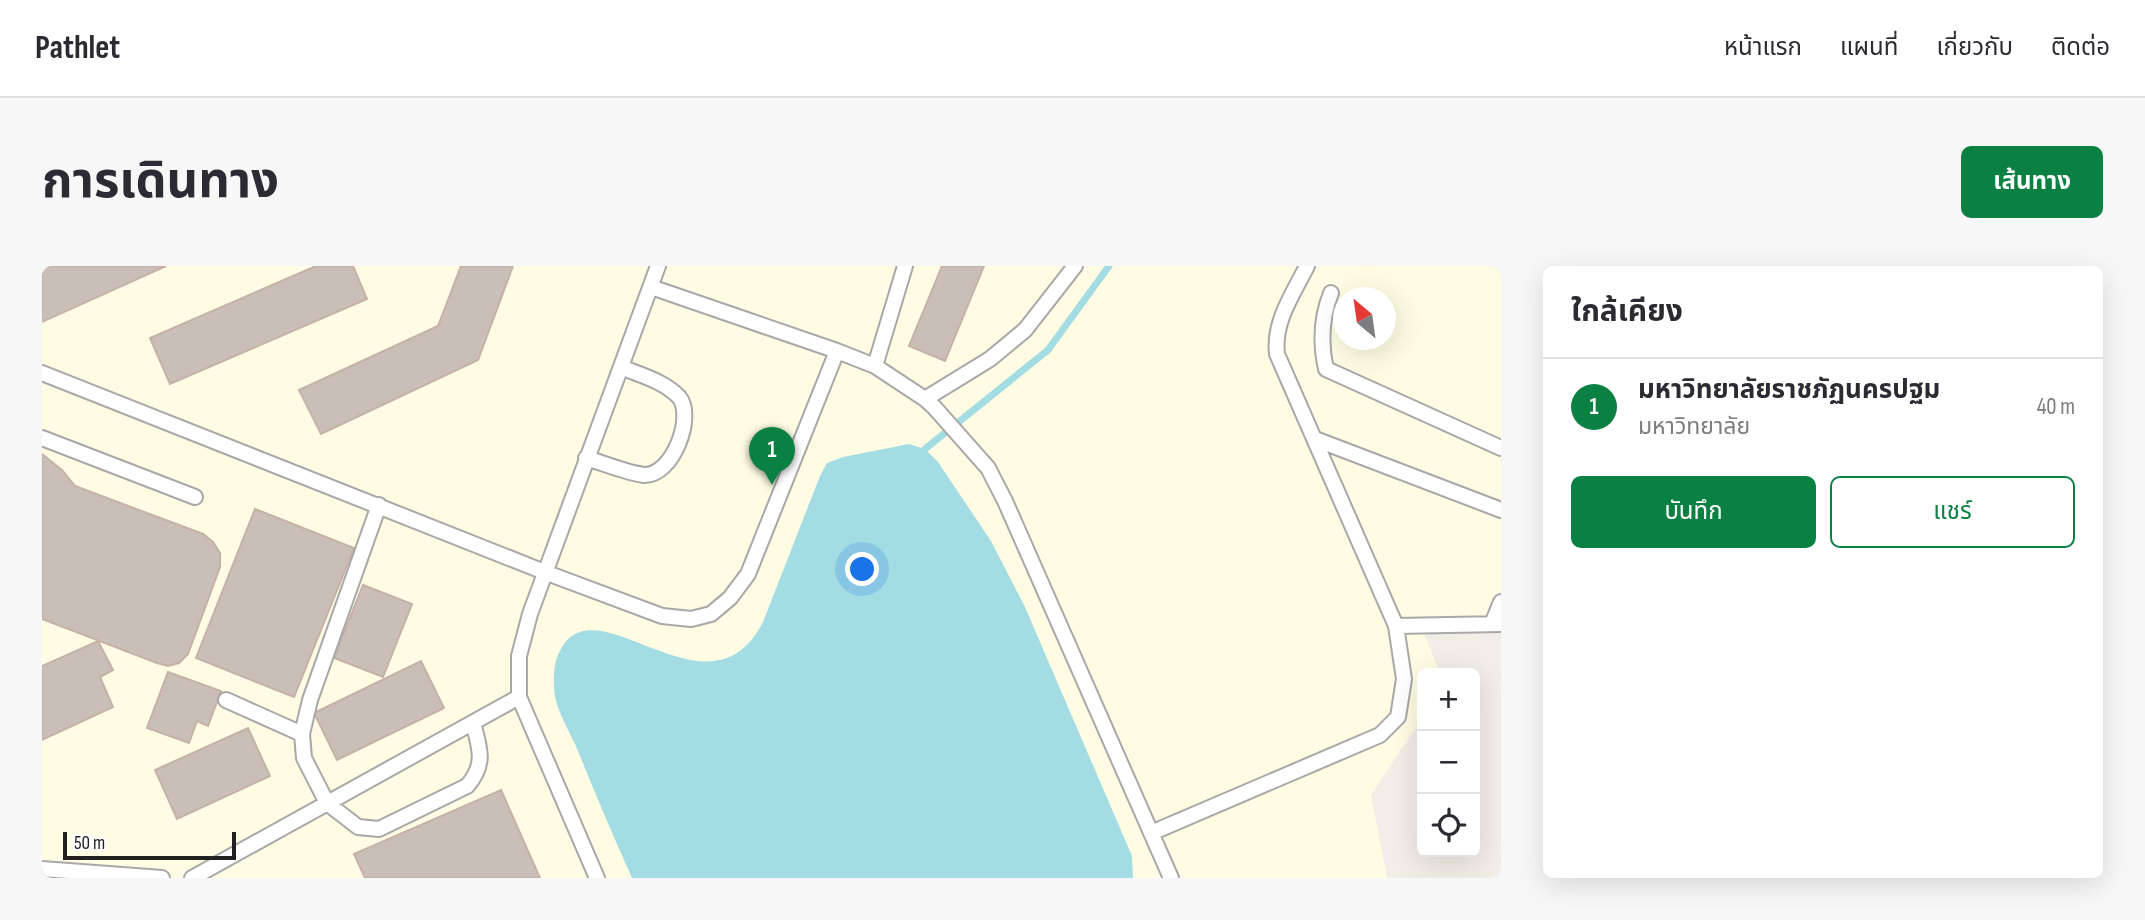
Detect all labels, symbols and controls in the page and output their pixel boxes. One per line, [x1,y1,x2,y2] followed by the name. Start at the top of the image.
[35,28,120,68] text: Pathlet
[1724,33,1802,62] text: หน้าแรก
[1840,33,1898,62] text: แผนที่
[1936,33,2013,62] text: เกี่ยวกับ
[2051,33,2110,62] text: ติดต่อ
[1961,146,2103,218] button: เส้นทาง
[42,153,279,212] text: การเดินทาง
[1333,287,1396,350] north arrow
[1571,294,1683,330] text: ใกล้เคียง
[1638,375,1940,406] text: มหาวิทยาลัยราชภัฏนครปฐม
[1589,393,1599,421] text: 1
[2037,393,2075,421] text: 40 m
[1638,413,1750,441] text: มหาวิทยาลัย
[749,427,795,485] pin: 1
[1571,476,1816,548] button: บันทึก
[1830,476,2075,548] button: แชร์
[845,552,879,586] your location
[1417,668,1480,857] map controls
[1417,668,1480,731] button: +
[1417,731,1480,794] button: −
[1417,794,1480,857] button: locate
[63,829,236,861] scale bar
[74,832,105,855] text: 50 m

